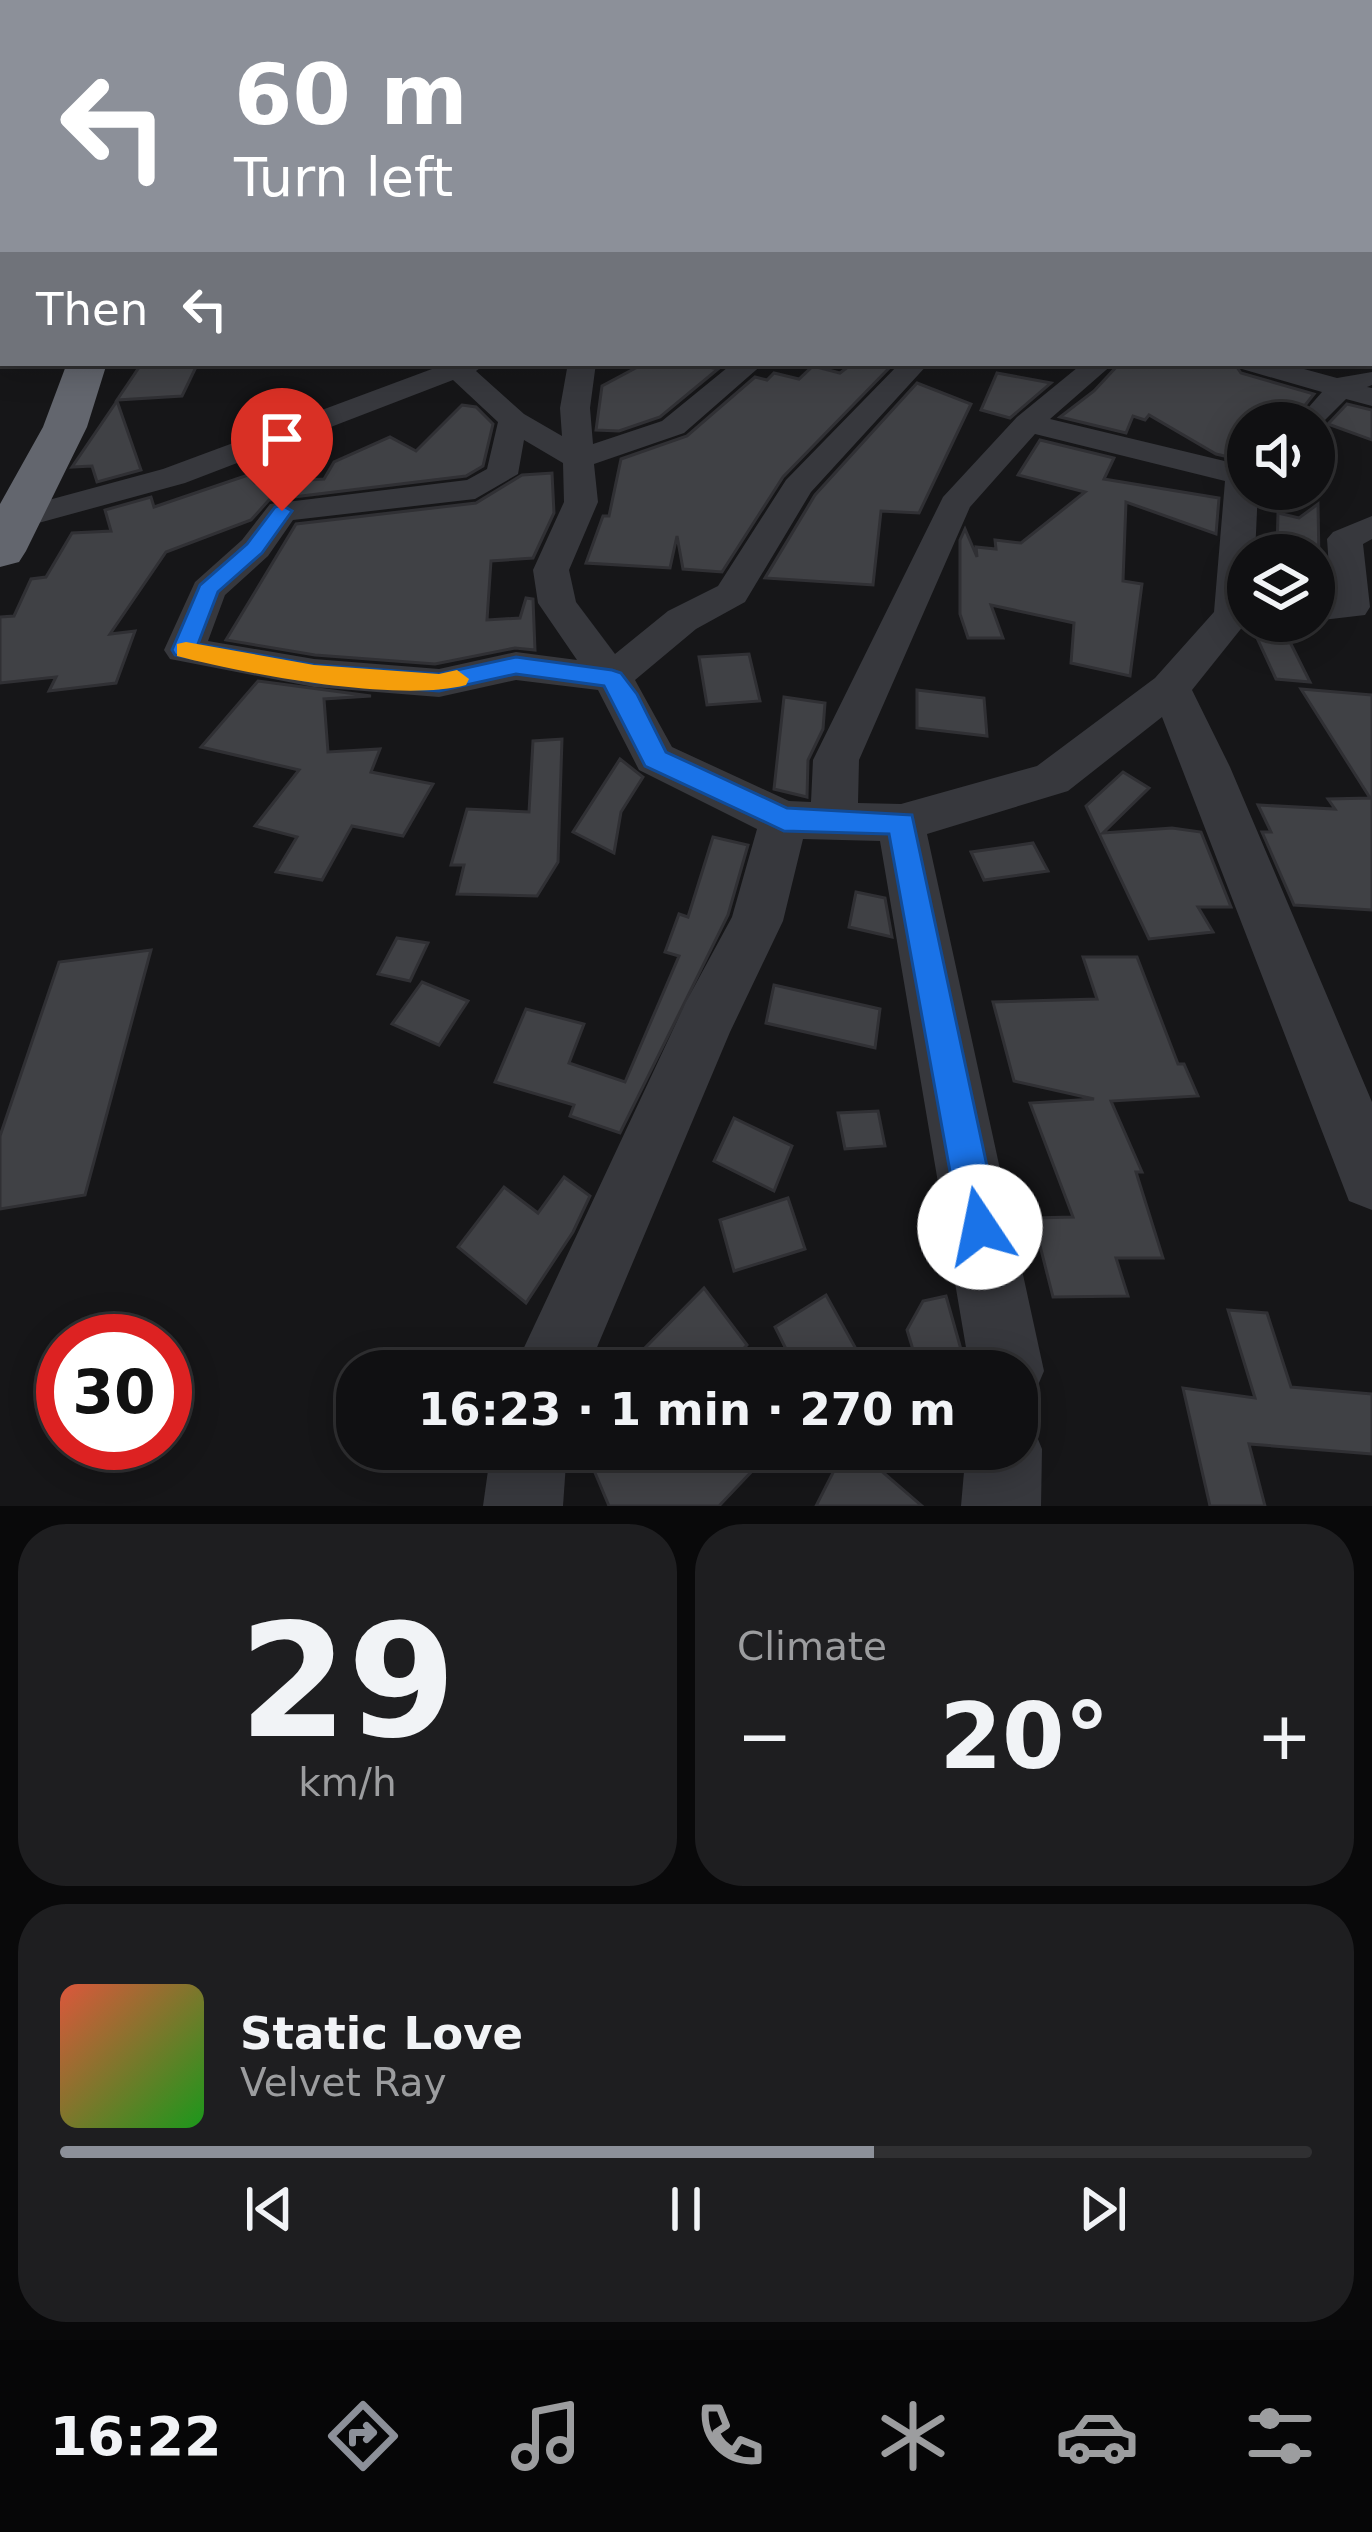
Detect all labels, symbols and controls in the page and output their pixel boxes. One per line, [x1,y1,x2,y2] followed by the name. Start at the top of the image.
[234,46,468,144] text: 60 m
[36,48,192,204] icon: left
[234,146,453,209] text: Turn left
[172,276,238,342] icon: left
[36,283,148,336] text: Then
[231,388,333,511] pin
[1227,402,1335,642] map controls
[1227,402,1335,510] button: sound
[249,406,315,472] icon: arrive
[1227,534,1335,642] button: layers
[917,1164,1043,1290] position arrow
[36,1314,192,1470] speed limit sign: 30
[418,1383,956,1436] text: 16:23 · 1 min · 270 m
[239,1591,456,1773] text: 29
[737,1624,887,1669] text: Climate
[939,1684,1110,1789] text: 20°
[737,1698,792,1775] text: −
[1257,1698,1312,1775] text: +
[298,1760,397,1805] text: km/h
[240,2007,523,2060] text: Static Love
[240,2060,446,2105] text: Velvet Ray
[236,2176,302,2242] icon: previous
[653,2176,719,2242] icon: pause
[1070,2176,1136,2242] icon: next
[321,2394,405,2478] icon: directions
[504,2394,588,2478] icon: music
[688,2394,772,2478] icon: phone
[871,2394,955,2478] icon: climate
[1055,2394,1139,2478] icon: car
[1238,2394,1322,2478] icon: filters
[50,2405,222,2468] text: 16:22

